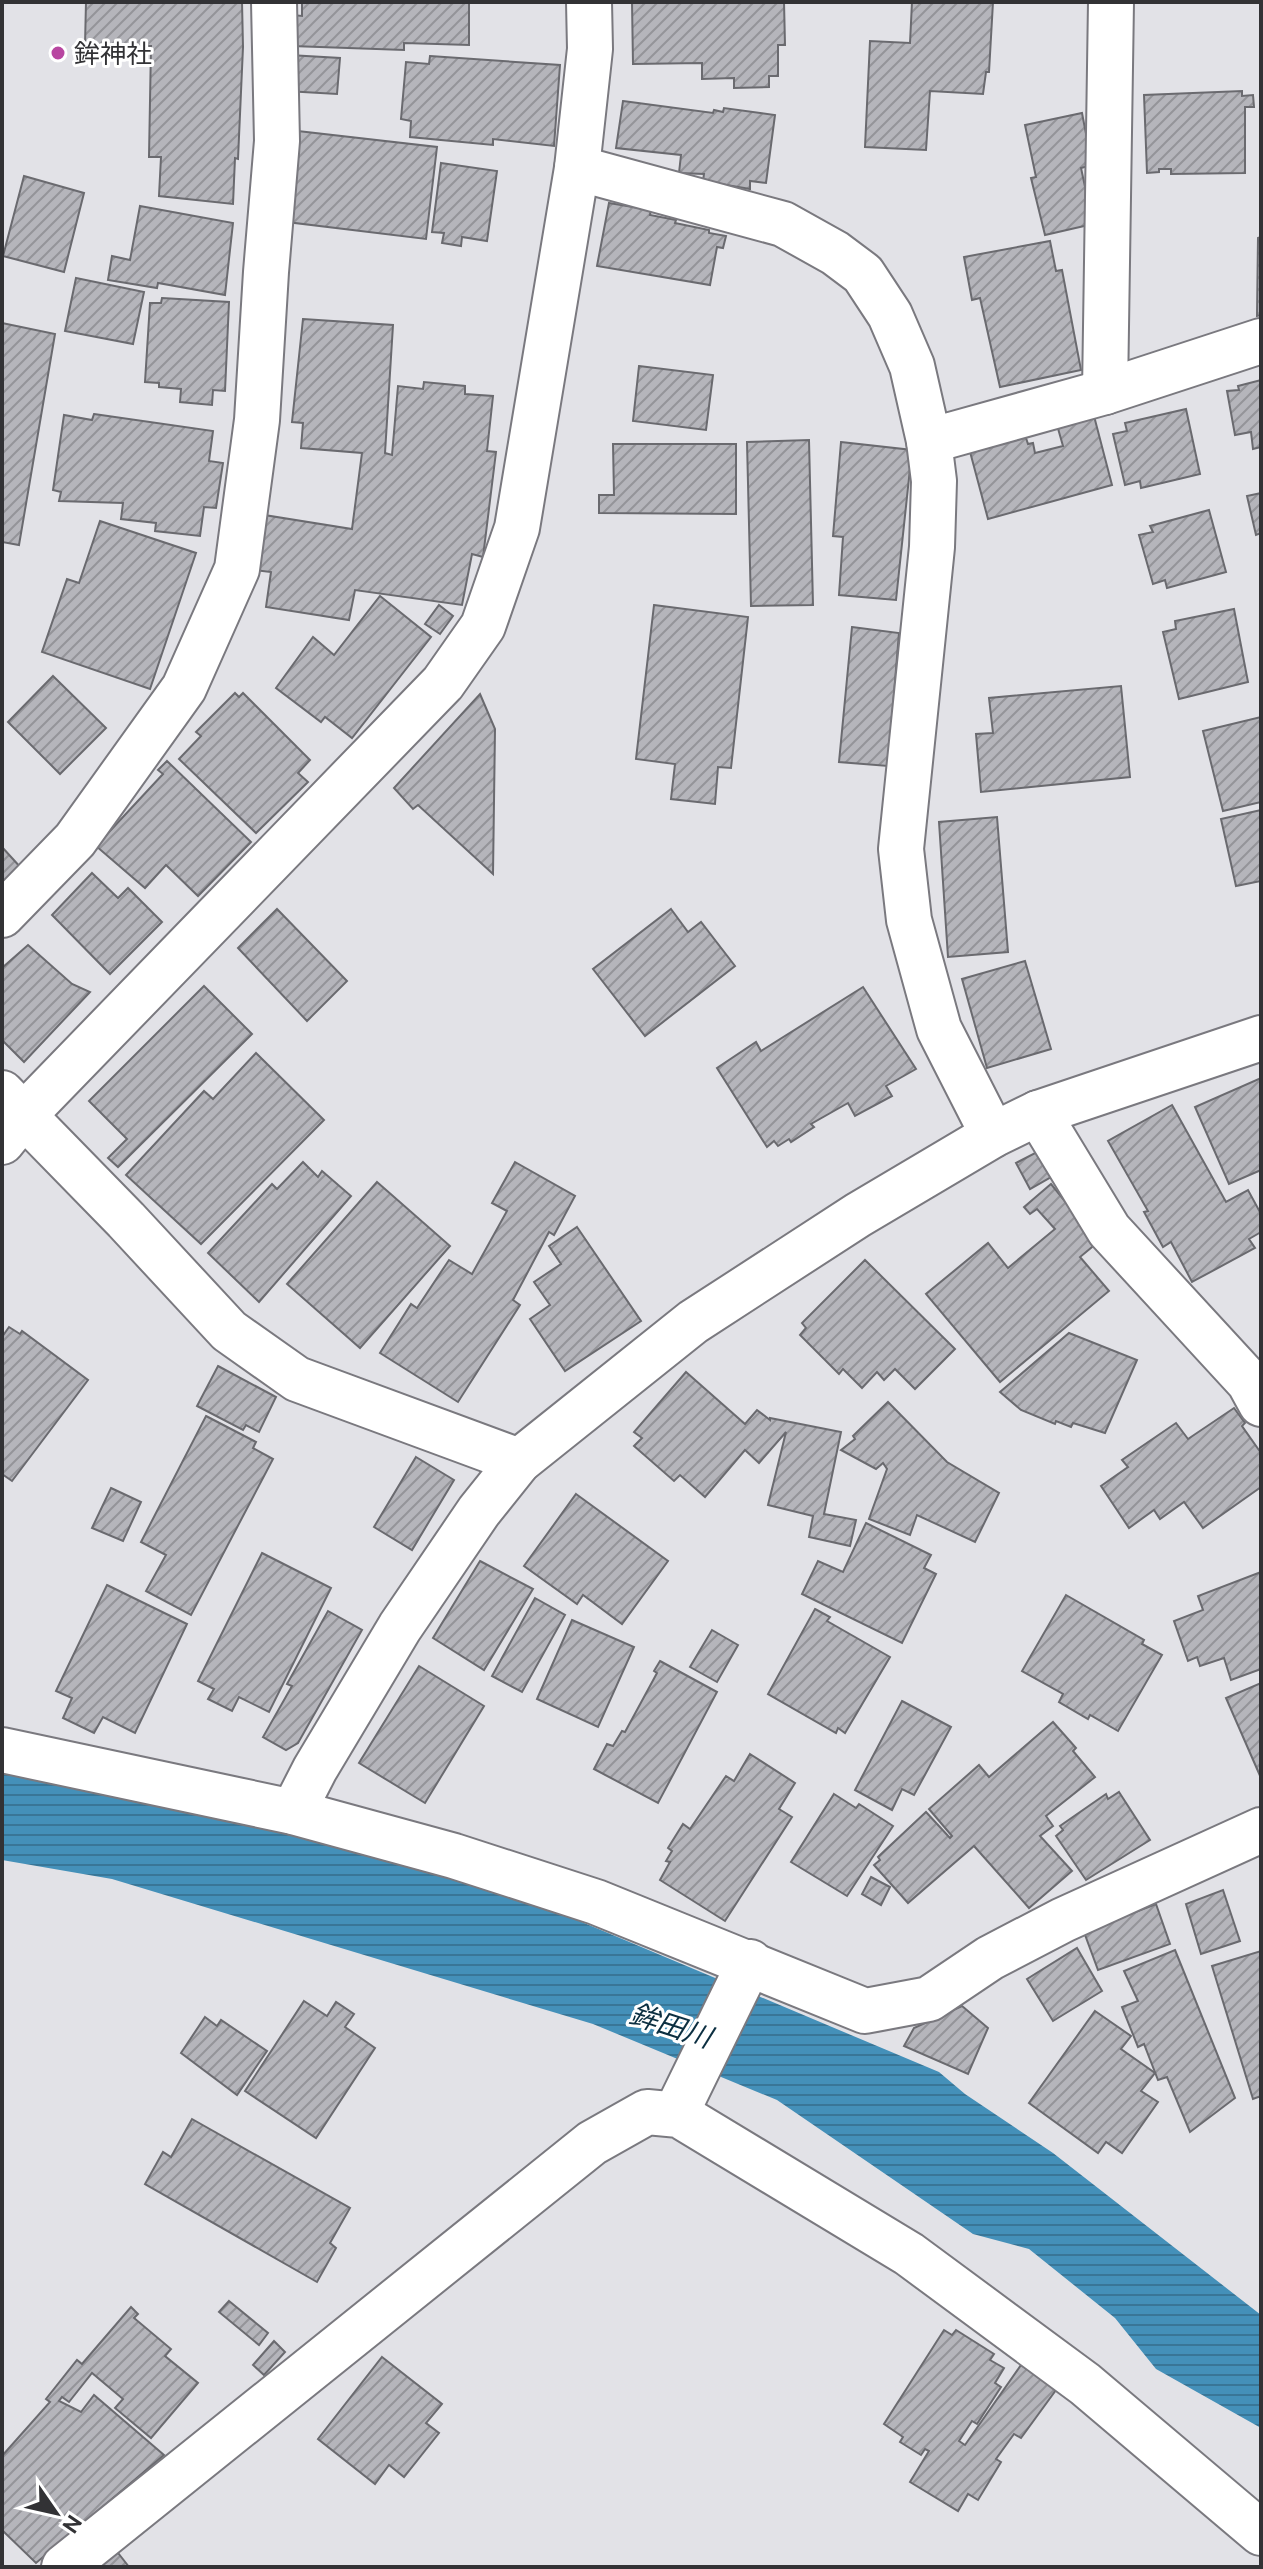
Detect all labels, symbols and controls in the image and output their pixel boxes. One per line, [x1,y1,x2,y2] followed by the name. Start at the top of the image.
[74,39,152,68] place label: 鉾神社
[49,44,67,62] marker: 鉾神社
[626,1997,719,2054] water label: 鉾田川
[16,2473,96,2553] north arrow
[58,2511,88,2538] text: N

